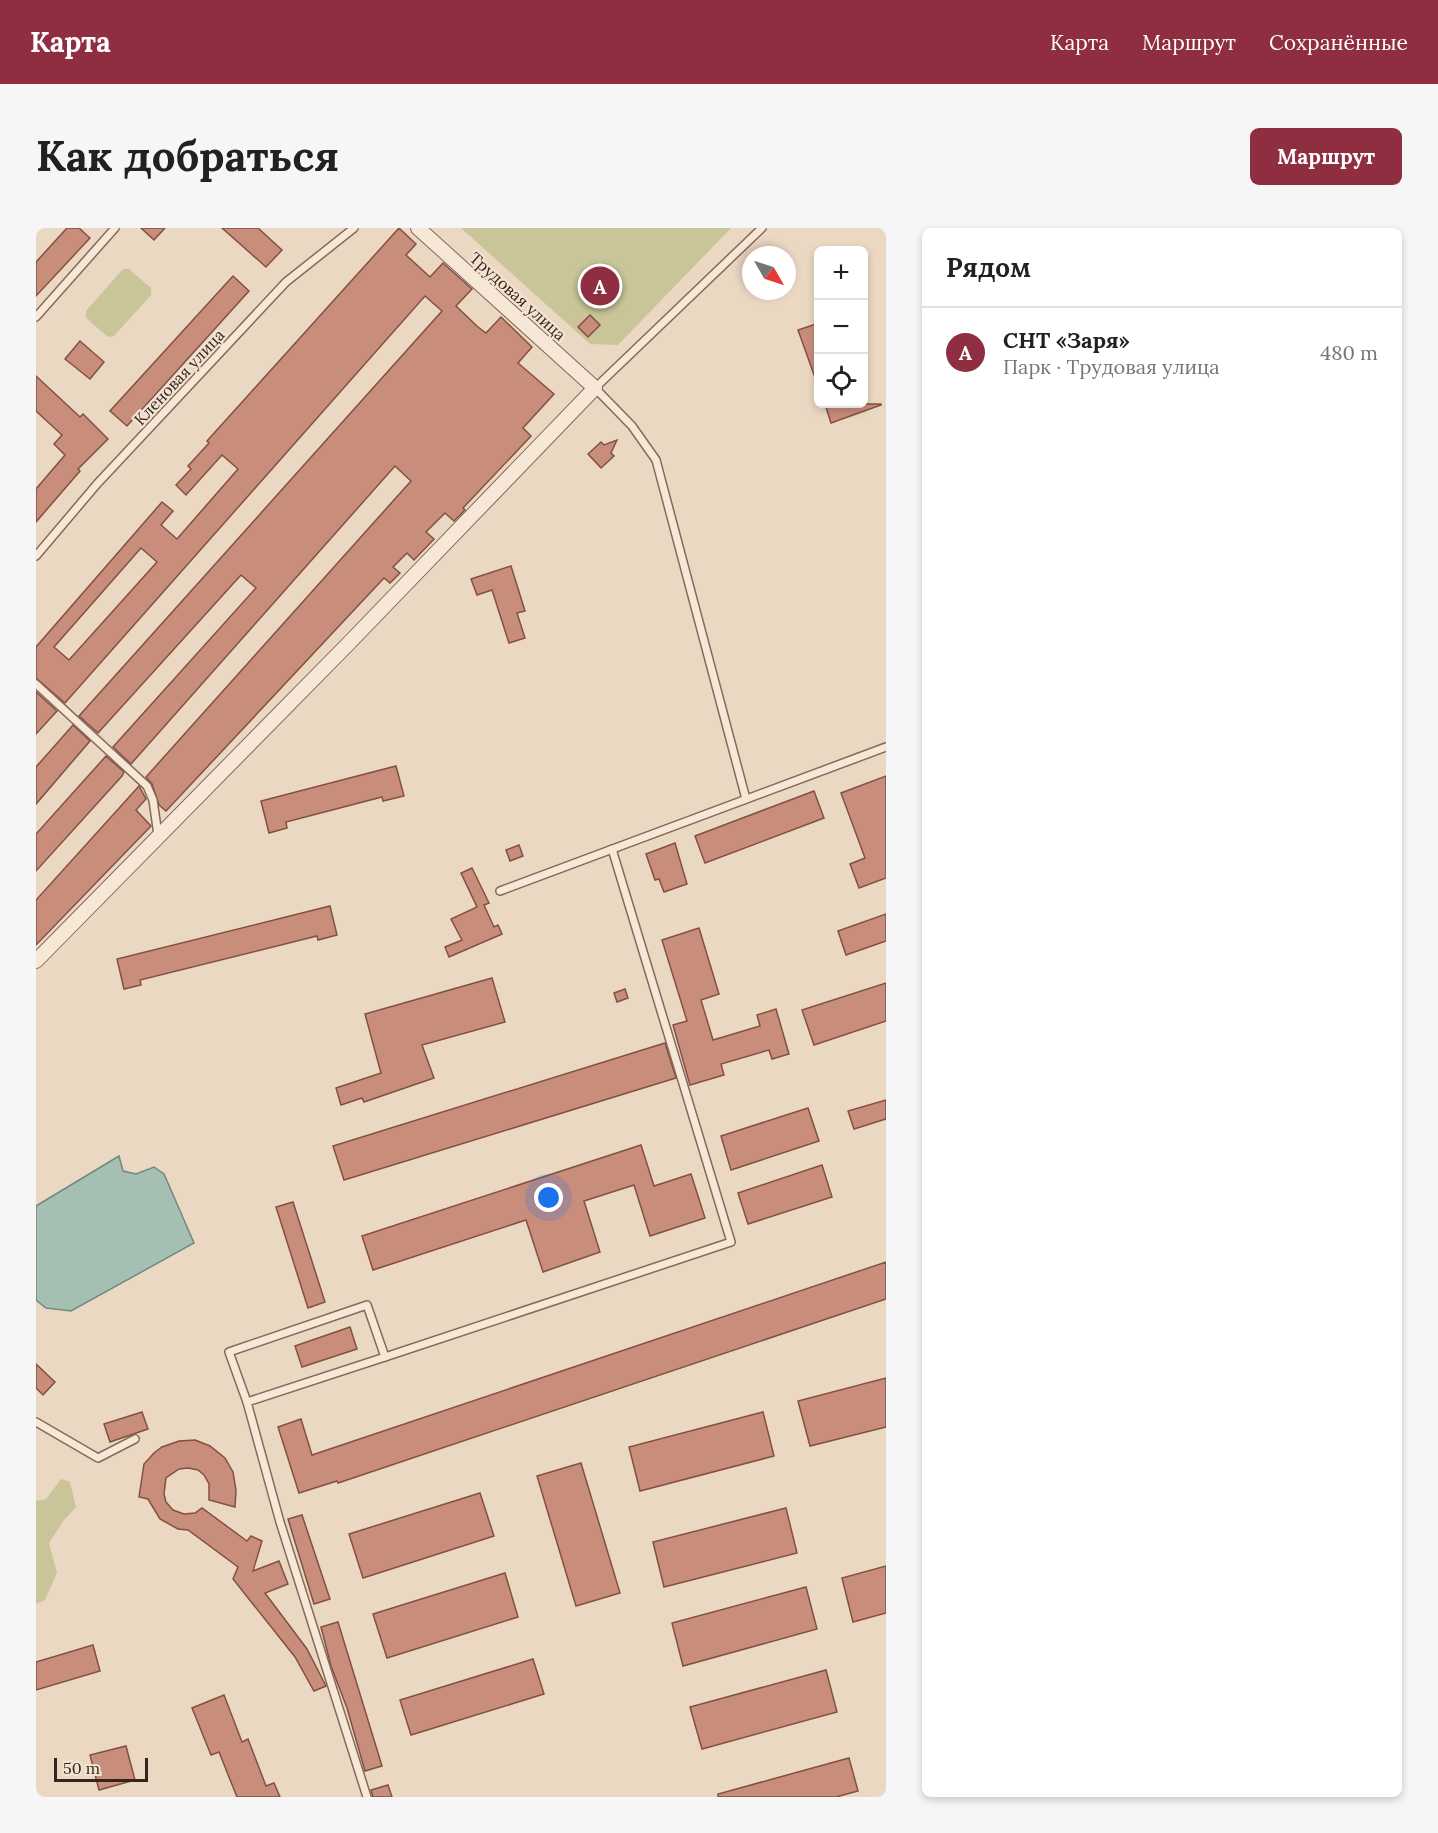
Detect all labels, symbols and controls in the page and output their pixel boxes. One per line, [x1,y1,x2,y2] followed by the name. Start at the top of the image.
[30,24,111,60] text: Карта
[1050,29,1109,56] text: Карта
[1142,29,1236,56] text: Маршрут
[1269,29,1408,56] text: Сохранённые
[1250,128,1402,185] button: Маршрут
[36,129,339,183] text: Как добраться
[742,246,796,300] north arrow
[814,246,868,408] map controls
[814,246,868,300] button: +
[466,248,570,344] street label: Трудовая улица
[946,251,1031,284] text: Рядом
[580,264,620,308] pin: A
[814,300,868,354] button: −
[129,325,229,429] street label: Кленовая улица
[1003,326,1130,354] text: СНТ «Заря»
[959,340,972,365] text: A
[1320,340,1378,365] text: 480 m
[814,354,868,408] button: locate
[1003,354,1220,379] text: Парк · Трудовая улица
[534,1183,563,1212] your location
[54,1755,148,1782] scale bar
[63,1758,100,1778] text: 50 m

